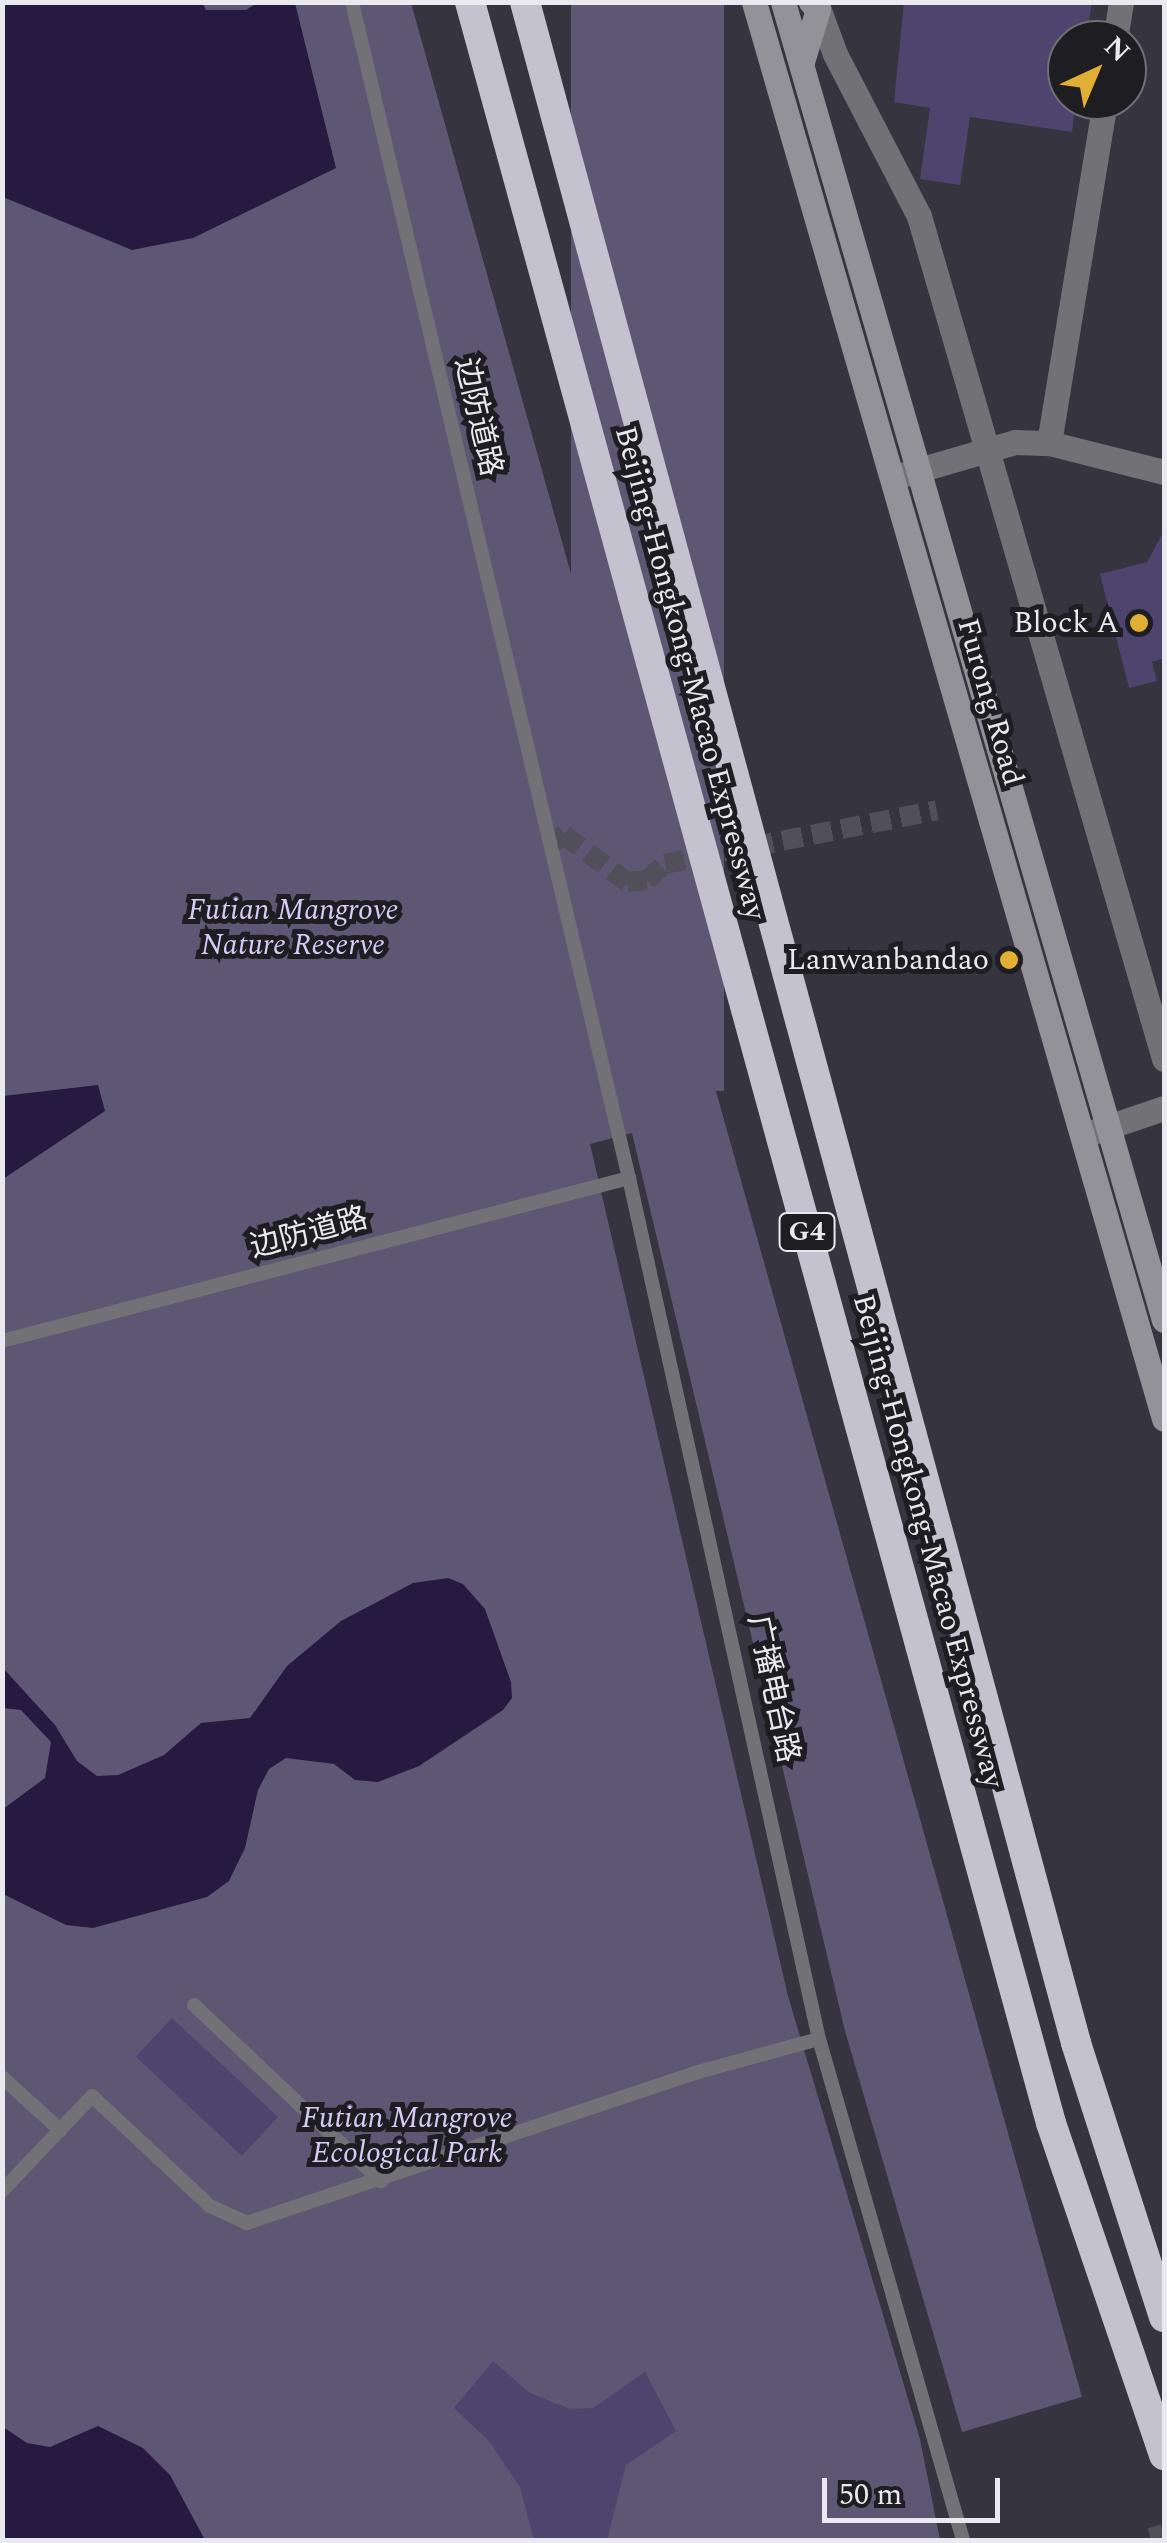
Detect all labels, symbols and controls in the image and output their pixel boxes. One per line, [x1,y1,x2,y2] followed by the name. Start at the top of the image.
[1047,20,1147,120] north arrow
[1094,26,1140,73] text: N
[447,354,509,480] street label: 边防道路
[607,422,773,924] street label: Beijing-Hongkong-Macao Expressway
[1013,605,1119,641] place label: Block A
[1128,612,1150,634] marker: Block A
[949,614,1031,790] street label: Furong Road
[187,892,399,962] park label: Futian Mangrove Nature Reserve
[787,942,989,978] place label: Lanwanbandao
[998,949,1020,971] marker: Lanwanbandao
[246,1200,372,1266] street label: 边防道路
[777,1209,837,1255] road number: G4
[845,1290,1011,1792] street label: Beijing-Hongkong-Macao Expressway
[740,1612,806,1766] street label: 广播电台路
[301,2100,513,2170] park label: Futian Mangrove Ecological Park
[827,2458,1004,2520] scale bar
[839,2472,902,2518] text: 50 m

